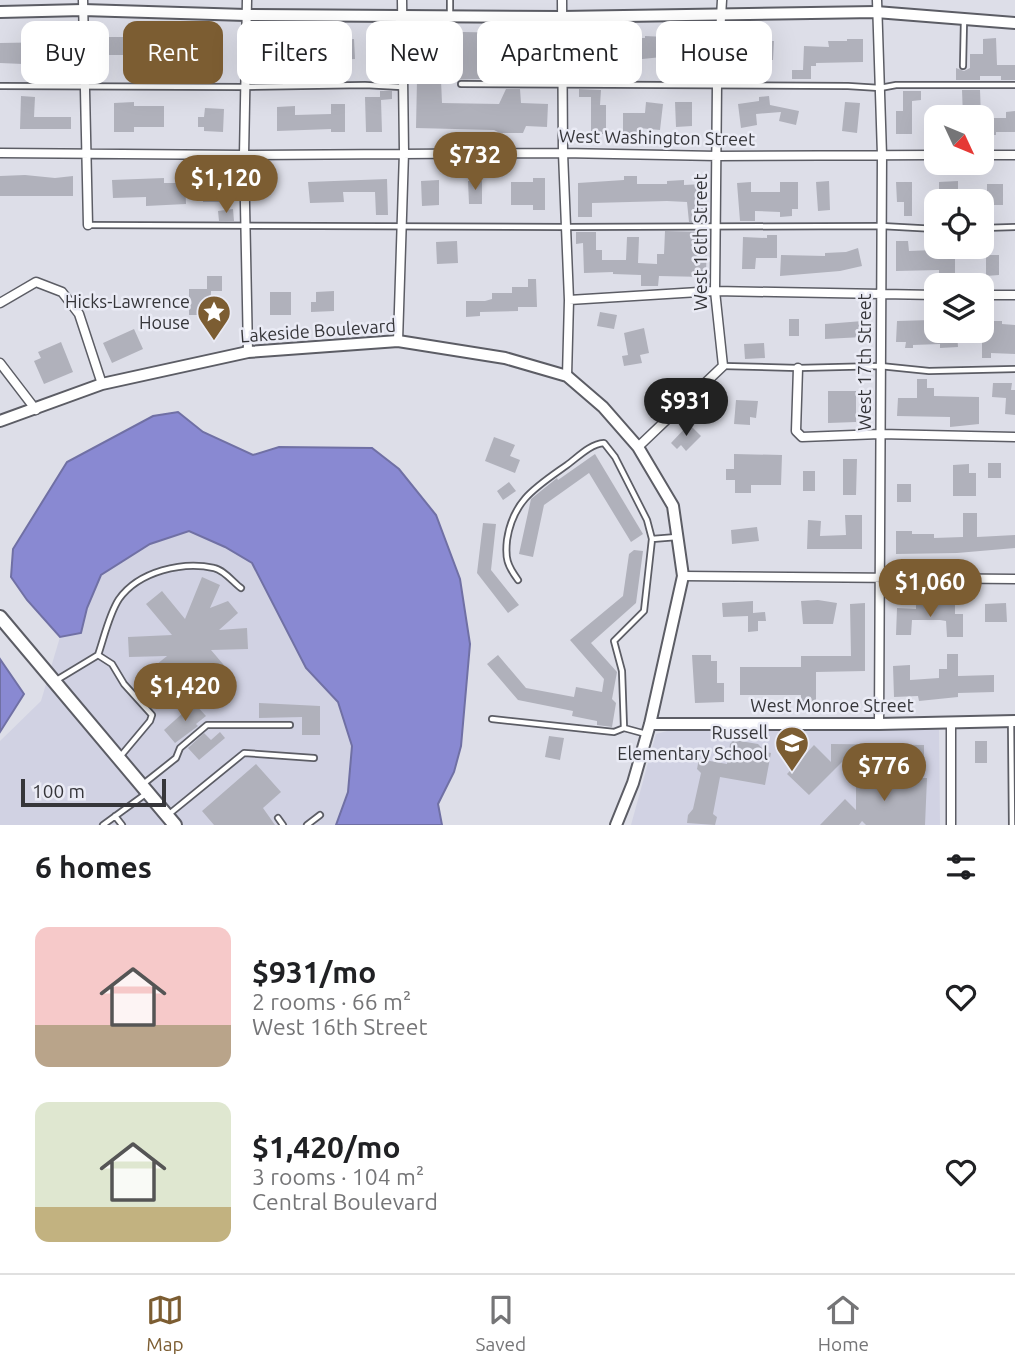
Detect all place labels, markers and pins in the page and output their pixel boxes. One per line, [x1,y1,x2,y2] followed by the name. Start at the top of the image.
[434,132,516,192] pin: $732
[169,156,283,215] pin: $1,120
[65,291,190,332] place label: Hicks-Lawrence House
[195,293,233,342] place icon: Hicks-Lawrence House
[645,378,727,438] pin: $931
[873,560,987,619] pin: $1,060
[128,664,242,723] pin: $1,420
[617,722,768,763] place label: Russell Elementary School
[773,724,811,773] school or university icon: Russell Elementary School
[843,744,925,803] pin: $776

